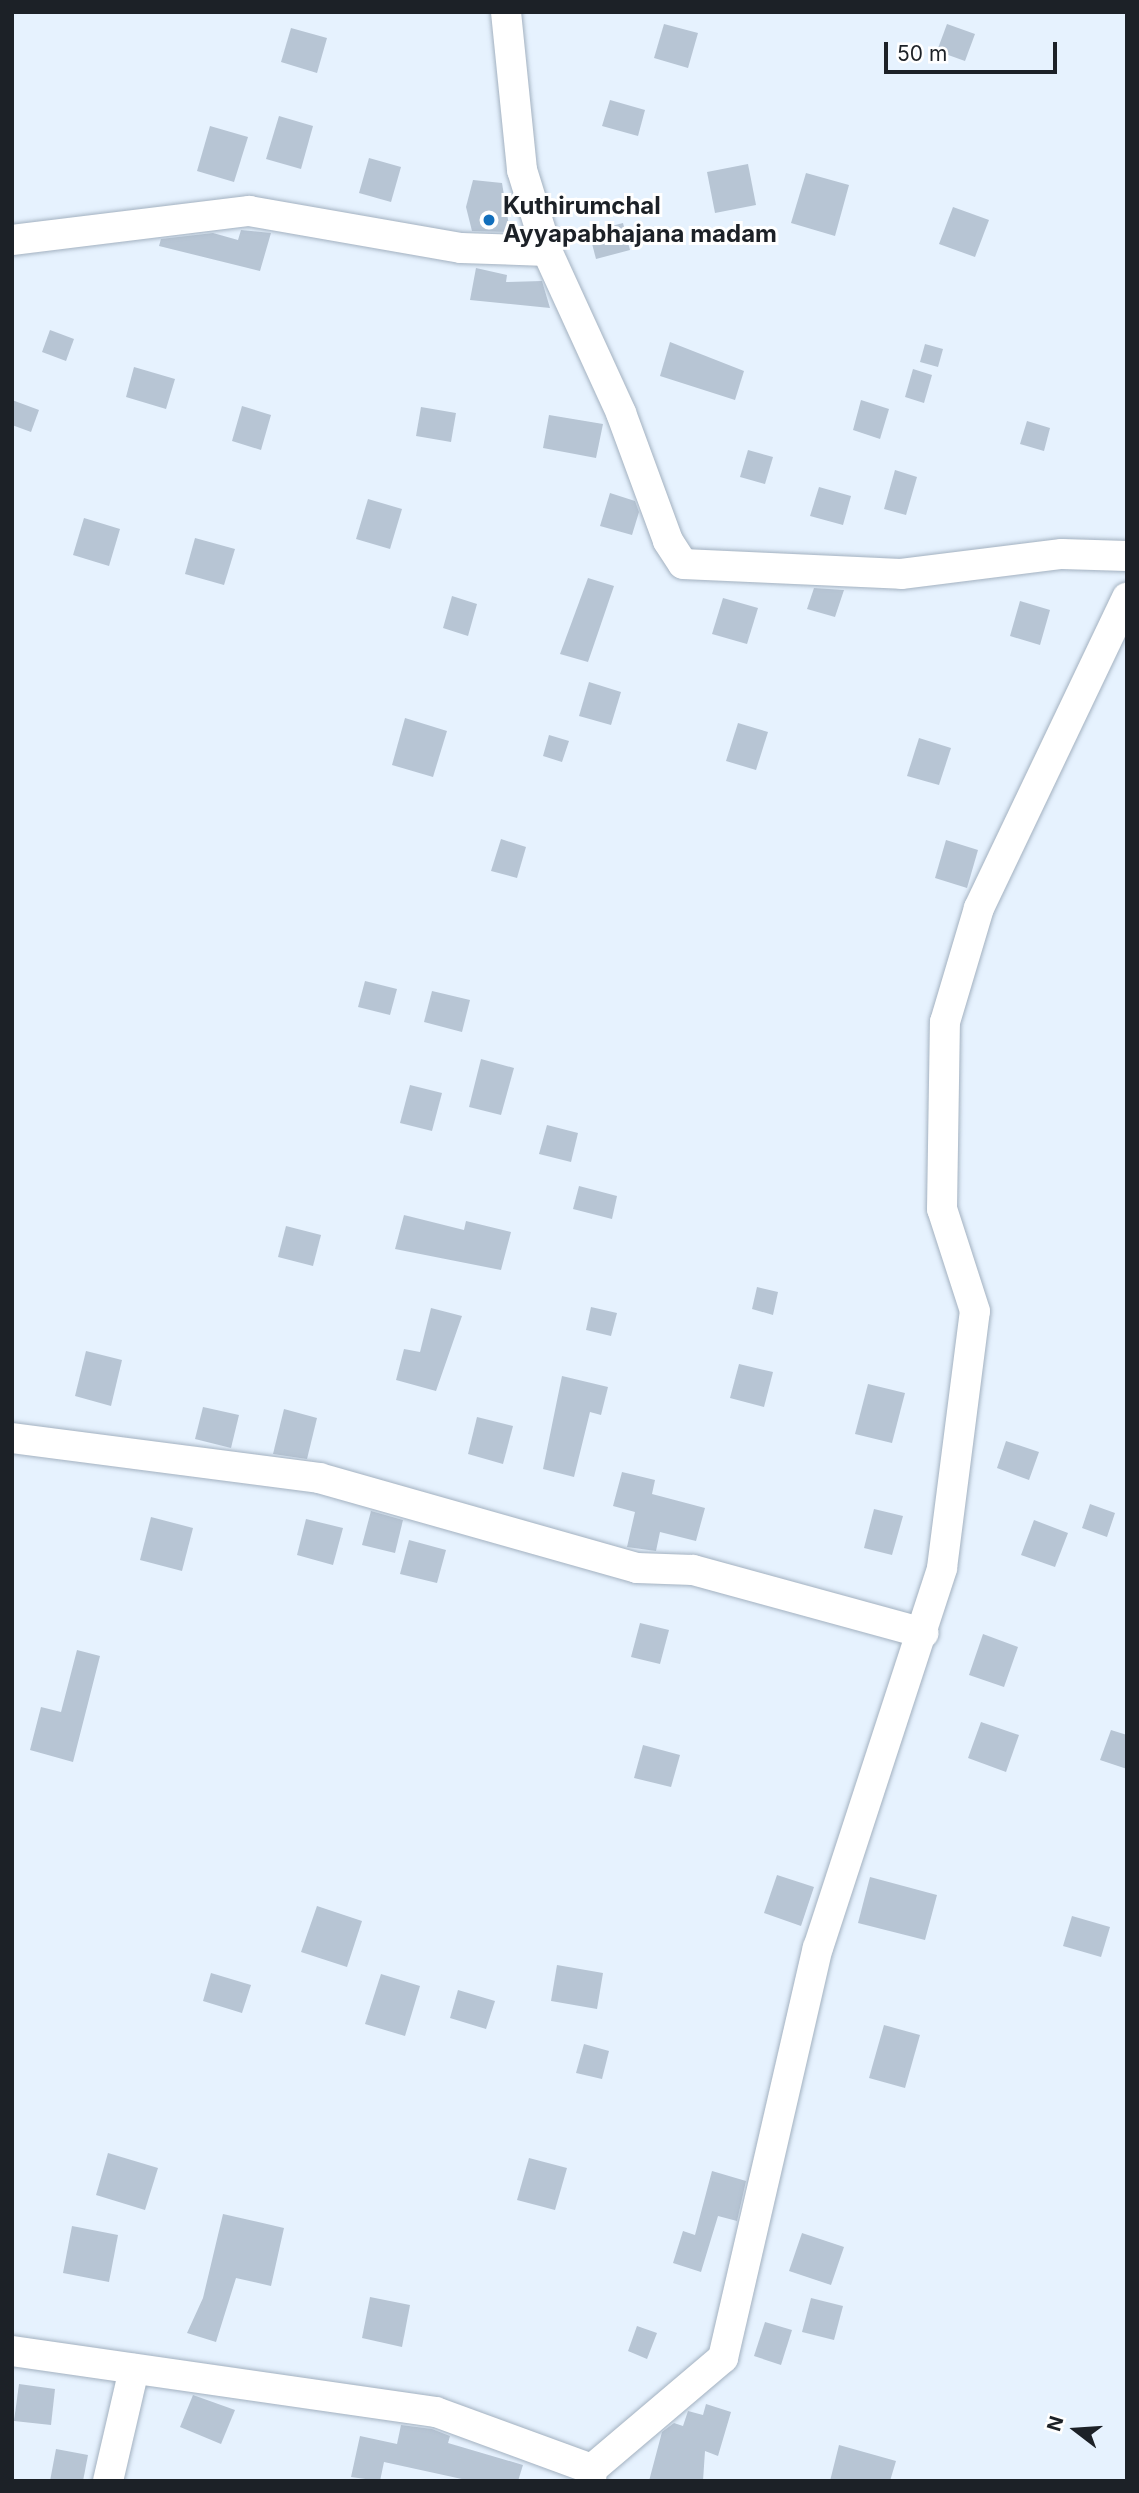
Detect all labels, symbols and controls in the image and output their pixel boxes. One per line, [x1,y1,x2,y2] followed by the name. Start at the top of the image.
[887,28,1060,72] scale bar
[897,41,947,66] text: 50 m
[503,192,777,248] place label: Kuthirumchal Ayyapabhajana madam
[481,212,497,228] marker: Kuthirumchal Ayyapabhajana madam
[1041,2395,1111,2465] north arrow
[1042,2413,1069,2434] text: N

